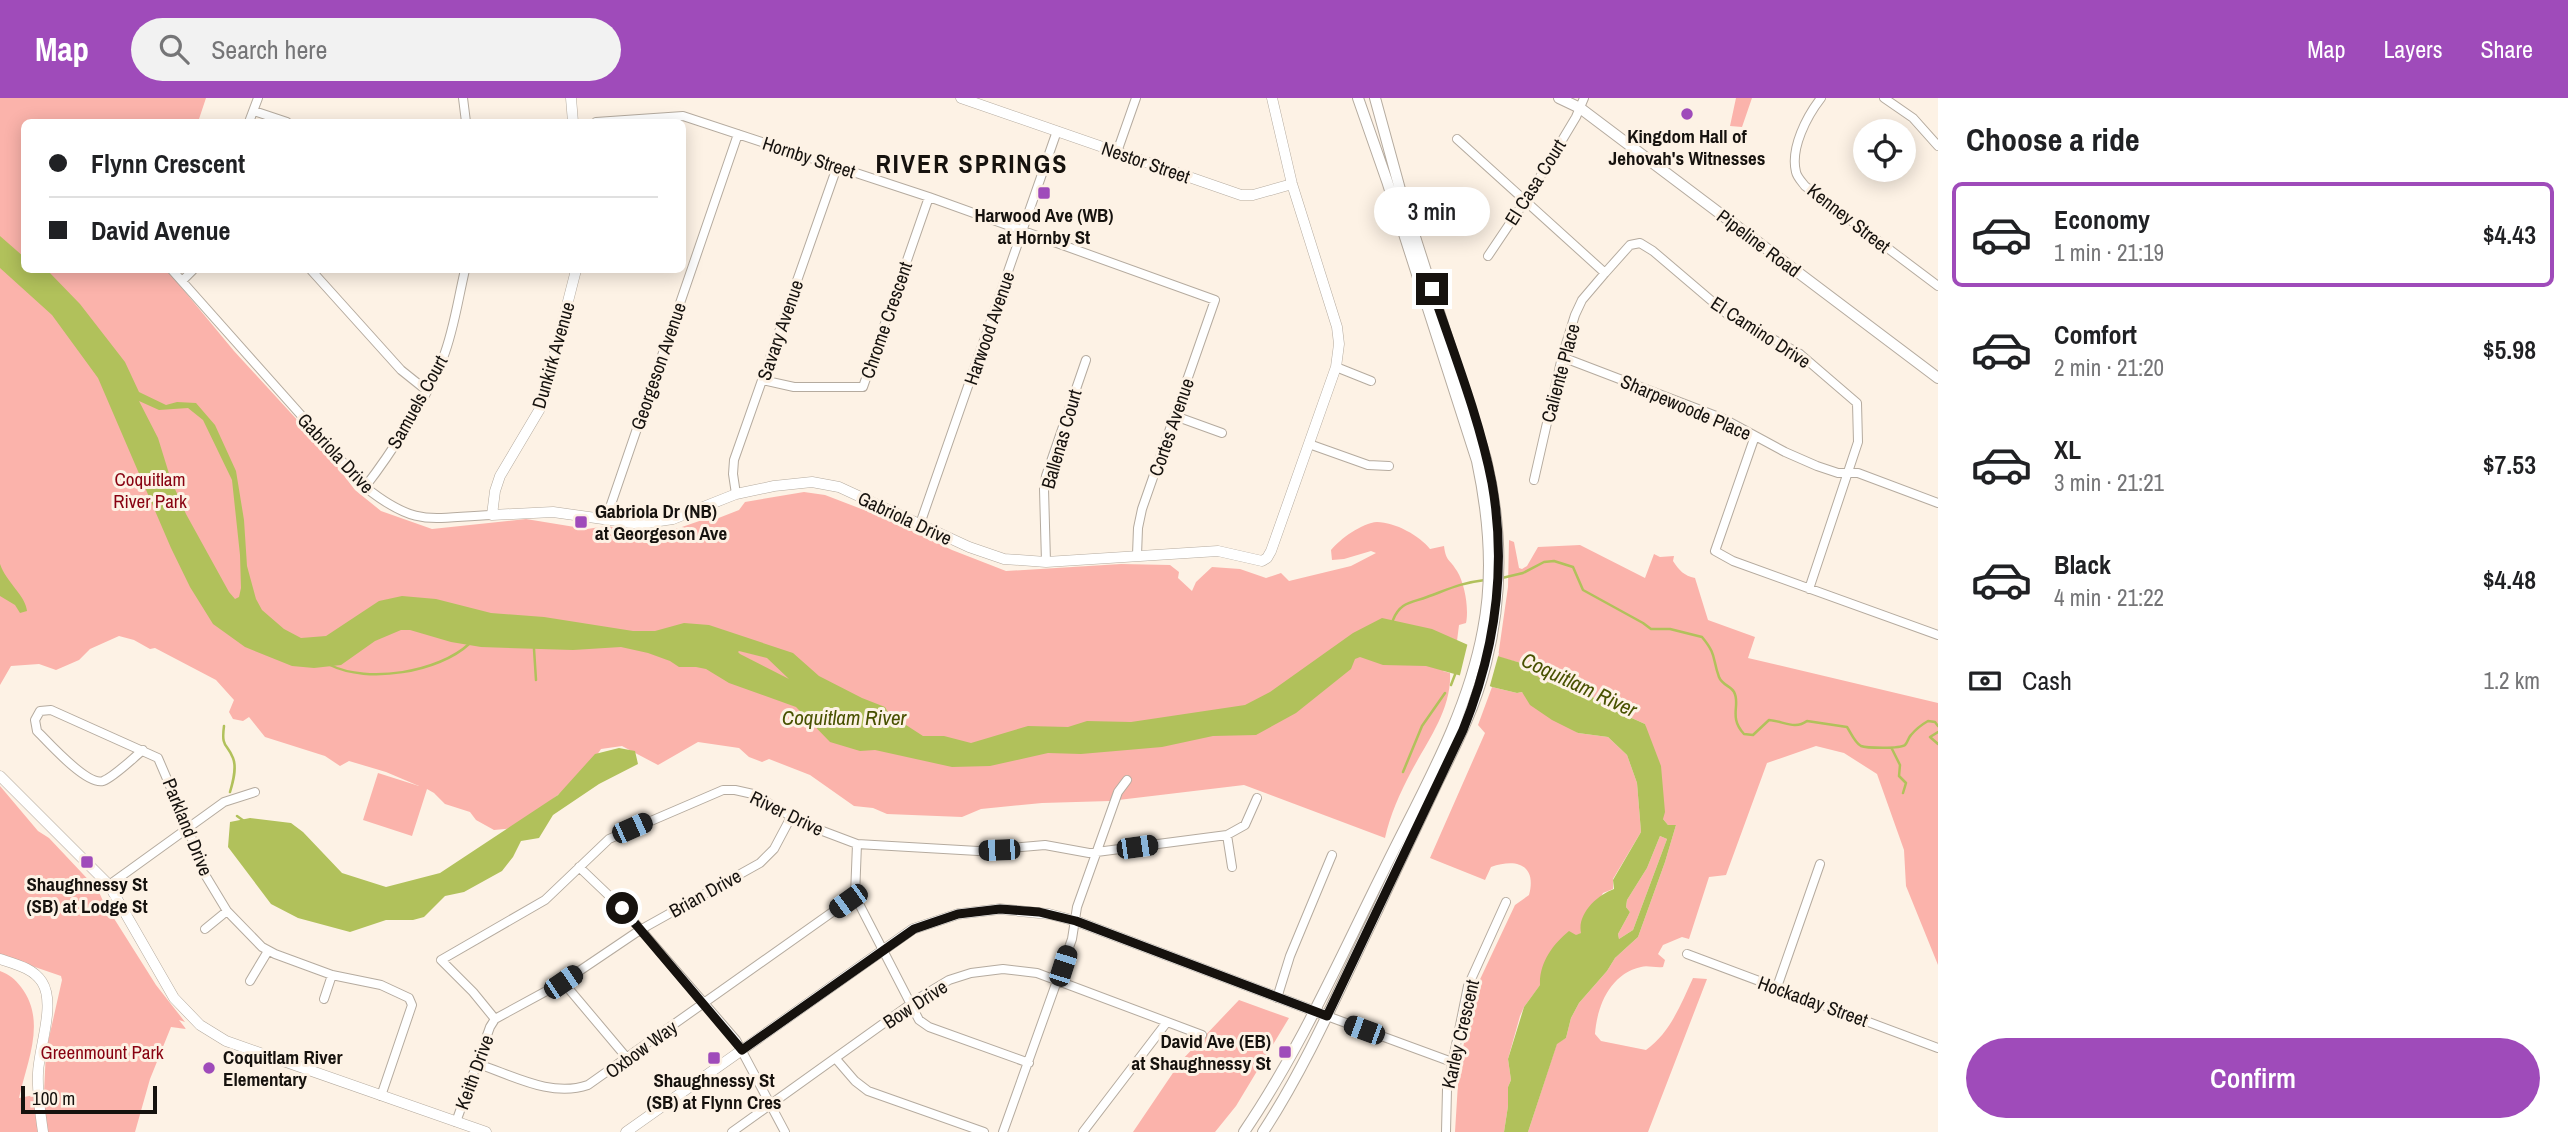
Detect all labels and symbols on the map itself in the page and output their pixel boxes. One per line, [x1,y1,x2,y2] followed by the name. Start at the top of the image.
[1679,106,1695,122] marker: Kingdom Hall of Jehovah's Witnesses
[1609,123,1765,171] place label: Kingdom Hall of Jehovah's Witnesses
[759,130,859,184] street label: Hornby Street
[1498,133,1572,230] street label: El Casa Court
[1098,135,1194,189] street label: Nestor Street
[875,146,1069,181] district label: RIVER SPRINGS
[1802,177,1896,259] street label: Kenney Street
[1036,185,1052,201] marker: Harwood Ave (WB) at Hornby St
[1374,188,1490,236] callout: 3 min
[974,202,1114,250] place label: Harwood Ave (WB) at Hornby St
[1712,203,1806,283] street label: Pipeline Road
[854,257,918,382] street label: Chrome Crescent
[957,268,1021,388] street label: Harwood Avenue
[1416,273,1448,305] route end
[751,276,809,384] street label: Savary Avenue
[1706,290,1816,374] street label: El Camino Drive
[525,299,581,411] street label: Dunkirk Avenue
[624,299,692,433] street label: Georgeson Avenue
[1534,321,1586,425] street label: Caliente Place
[381,350,454,453] street label: Samuels Court
[1617,368,1755,446] street label: Sharpewoode Place
[1142,375,1200,479] street label: Cortes Avenue
[1034,386,1088,492] street label: Ballenas Court
[292,407,380,499] street label: Gabriola Drive
[113,466,187,514] park label: Coquitlam River Park
[854,485,956,551] street label: Gabriola Drive
[595,498,728,546] place label: Gabriola Dr (NB) at Georgeson Ave
[573,514,589,530] marker: Gabriola Dr (NB) at Georgeson Ave
[1517,645,1643,725] water label: Coquitlam River
[782,703,907,732] water label: Coquitlam River
[157,774,219,880] street label: Parkland Drive
[746,784,828,842] street label: River Drive
[609,810,656,846] car
[1115,834,1160,860] car
[978,839,1021,861] car
[79,854,95,870] marker: Shaughnessy St (SB) at Lodge St
[664,863,746,923] street label: Brian Drive
[26,871,148,919] place label: Shaughnessy St (SB) at Lodge St
[825,880,872,922] car
[606,892,638,924] route start
[1047,943,1080,989] car
[540,962,587,1002] car
[1754,969,1872,1033] street label: Hockaday Street
[878,974,952,1034] street label: Bow Drive
[1435,976,1485,1091] street label: Karley Crescent
[1341,1013,1388,1047] car
[600,1014,683,1084] street label: Oxbow Way
[1132,1028,1271,1076] place label: David Ave (EB) at Shaughnessy St
[448,1031,500,1113] street label: Keith Drive
[41,1039,164,1065] park label: Greenmount Park
[223,1044,342,1092] place label: Coquitlam River Elementary
[1277,1044,1293,1060] marker: David Ave (EB) at Shaughnessy St
[706,1050,722,1066] marker: Shaughnessy St (SB) at Flynn Cres
[201,1060,217,1076] marker: Coquitlam River Elementary
[646,1067,782,1115] place label: Shaughnessy St (SB) at Flynn Cres
[21,1083,158,1115] scale bar

